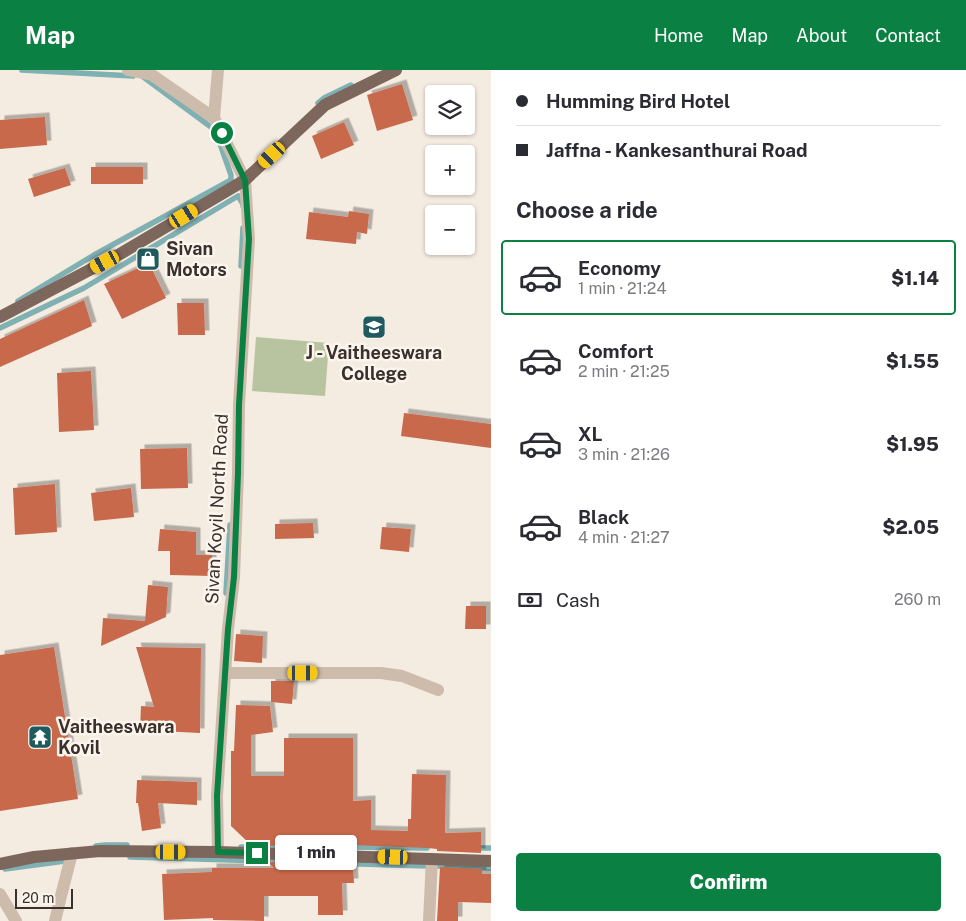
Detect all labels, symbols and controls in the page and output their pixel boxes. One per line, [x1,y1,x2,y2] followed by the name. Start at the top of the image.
[25,21,75,49] text: Map
[654,25,704,46] text: Home
[732,25,768,46] text: Map
[796,25,847,46] text: About
[875,25,941,46] text: Contact
[425,85,475,255] map controls
[425,85,475,135] button: layers
[546,90,730,112] text: Humming Bird Hotel
[211,122,233,144] route start
[255,139,288,171] car
[546,139,808,161] text: Jaffna - Kankesanthurai Road
[425,145,475,195] button: +
[516,197,658,223] text: Choose a ride
[167,202,200,230] car
[425,205,475,255] button: −
[166,238,227,280] place label: Sivan Motors
[135,246,161,272] shop icon: Sivan Motors
[88,248,121,276] car
[518,255,563,300] icon: car
[578,257,661,279] text: Economy
[891,267,939,289] text: $1.14
[578,279,666,298] text: 1 min · 21:24
[361,314,387,340] school or university icon: J - Vaitheeswara College
[518,338,563,383] icon: car
[578,340,654,362] text: Comfort
[306,342,442,384] place label: J - Vaitheeswara College
[886,350,939,372] text: $1.55
[578,362,670,381] text: 2 min · 21:25
[201,413,232,605] street label: Sivan Koyil North Road
[518,421,563,466] icon: car
[578,423,603,445] text: XL
[886,433,939,455] text: $1.95
[578,445,670,464] text: 3 min · 21:26
[518,504,563,549] icon: car
[578,506,629,528] text: Black
[882,516,939,538] text: $2.05
[578,528,670,547] text: 4 min · 21:27
[516,586,544,614] icon: cash
[556,589,600,611] text: Cash
[894,590,941,609] text: 260 m
[288,666,318,681] car
[58,716,175,758] place label: Vaitheeswara Kovil
[27,724,53,750] temple icon: Vaitheeswara Kovil
[274,836,357,870] callout: 1 min
[246,842,268,864] route end
[296,843,336,862] text: 1 min
[156,845,186,860] car
[377,849,408,865] car
[516,853,941,911] button: Confirm
[15,886,72,909] scale bar
[22,890,54,906] text: 20 m

